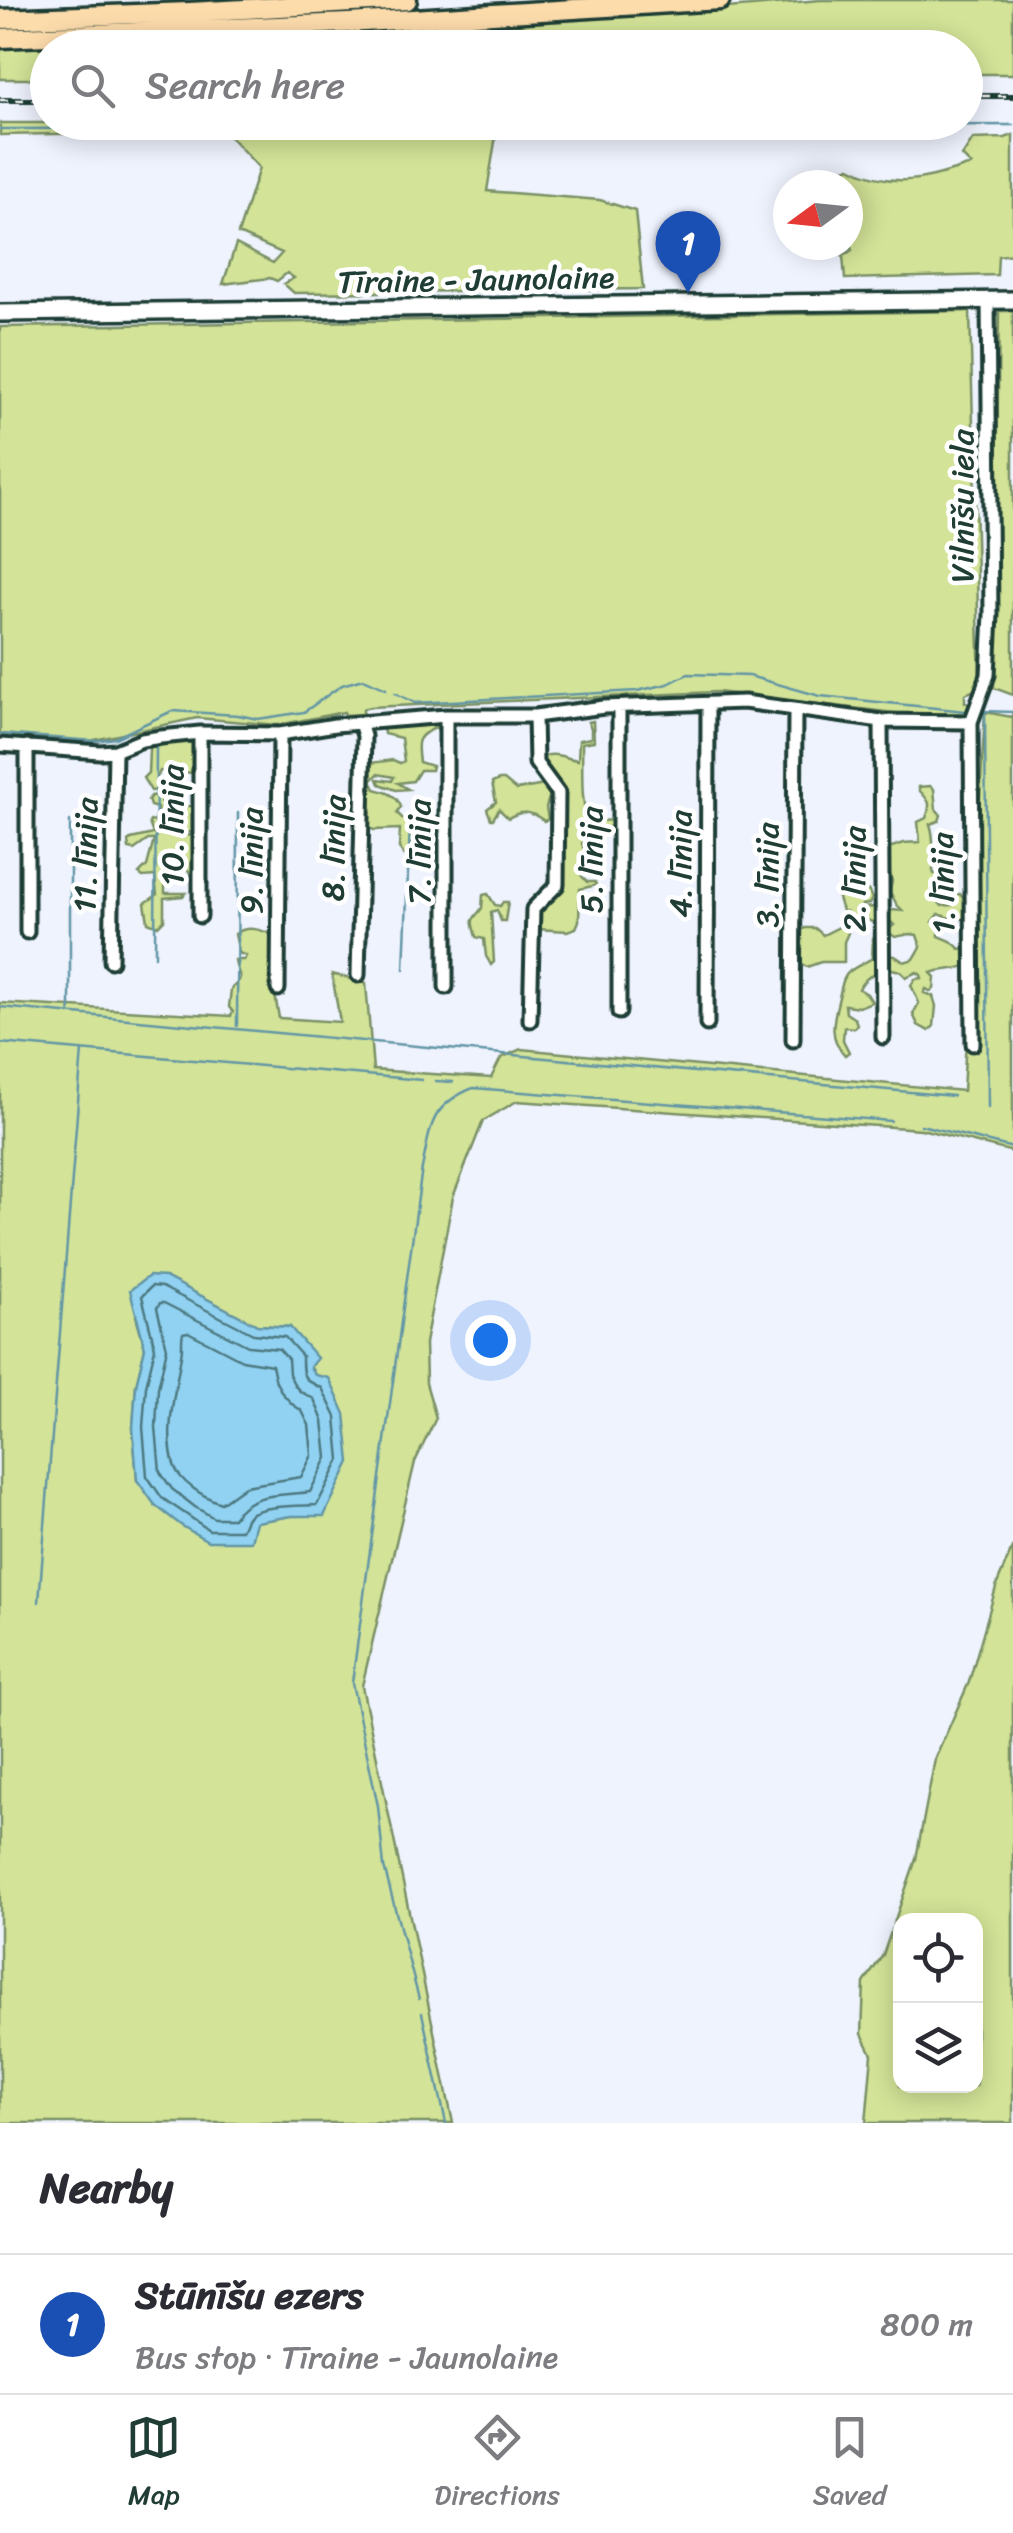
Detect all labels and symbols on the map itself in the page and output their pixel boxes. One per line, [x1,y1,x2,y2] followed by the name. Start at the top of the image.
[773,170,863,260] north arrow
[656,210,720,293] pin: 1
[337,249,615,311] street label: Tīraine - Jaunolaine
[934,428,991,583] street label: Vilnīšu iela
[144,763,201,886] street label: 10. līnija
[305,793,363,902] street label: 8. līnija
[57,796,116,913] street label: 11. līnija
[391,798,448,905] street label: 7. līnija
[563,806,620,913] street label: 5. līnija
[223,807,280,915] street label: 9. līnija
[652,809,709,918] street label: 4. līnija
[739,822,796,928] street label: 3. līnija
[826,825,883,932] street label: 2. līnija
[914,831,972,934] street label: 1. līnija
[465,1315,516,1366] your location

